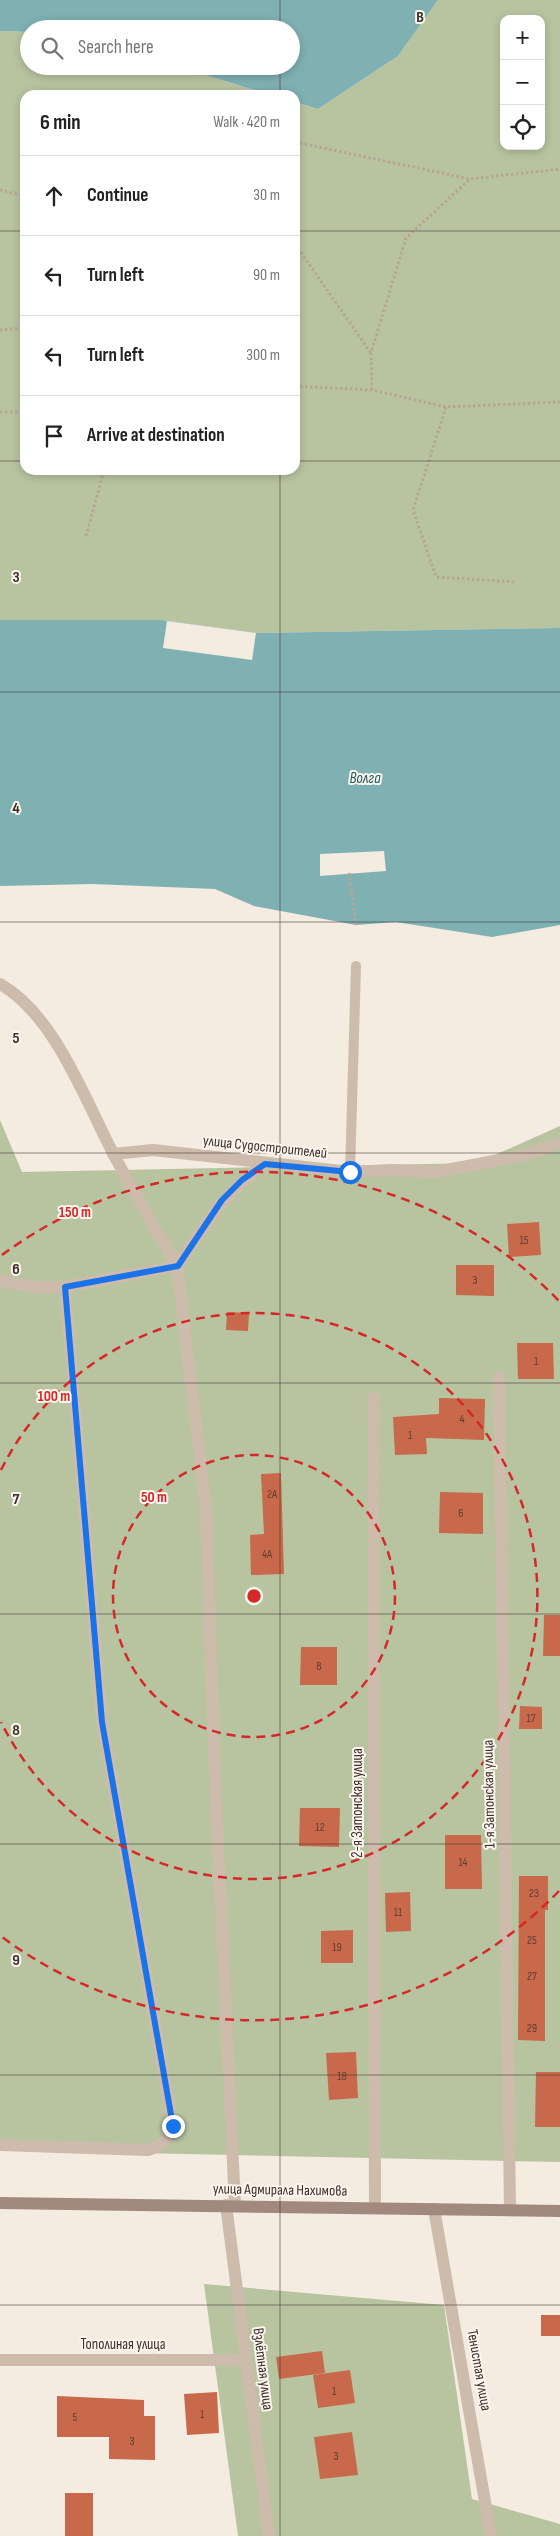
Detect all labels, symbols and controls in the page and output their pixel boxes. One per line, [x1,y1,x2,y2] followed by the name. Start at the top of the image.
[416,8,424,27] text: B
[500,15,545,150] map controls
[500,15,545,60] button: +
[20,20,300,75] search box
[38,34,66,62] icon: search
[78,36,154,59] text: Search here
[500,60,545,105] button: −
[500,105,545,150] button: locate
[40,110,81,135] text: 6 min
[213,113,280,132] text: Walk · 420 m
[40,182,68,210] icon: ahead
[87,184,148,207] text: Continue
[253,186,280,205] text: 30 m
[40,262,68,290] icon: left
[87,264,144,287] text: Turn left
[253,266,280,285] text: 90 m
[40,342,68,370] icon: left
[87,344,144,367] text: Turn left
[246,346,280,365] text: 300 m
[40,422,68,450] icon: arrive
[87,424,225,447] text: Arrive at destination
[12,568,20,587] text: 3
[349,769,381,788] water label: Волга
[12,799,20,818] text: 4
[12,1029,20,1048] text: 5
[202,1131,328,1163] street label: улица Судостроителей
[339,1161,362,1184] route start
[59,1203,91,1222] text: 150 m
[519,1233,529,1248] house number: 15
[12,1260,20,1279] text: 6
[472,1273,478,1288] house number: 3
[534,1354,539,1369] house number: 1
[38,1387,70,1406] text: 100 m
[459,1412,465,1427] house number: 4
[408,1428,413,1443] house number: 1
[267,1487,278,1502] house number: 2А
[141,1488,167,1507] text: 50 m
[13,1490,20,1509] text: 7
[458,1506,464,1521] house number: 6
[262,1547,273,1562] house number: 4А
[245,1587,263,1605] centre of rings
[316,1659,322,1674] house number: 8
[527,1711,536,1726] house number: 17
[12,1721,20,1740] text: 8
[479,1739,499,1848] street label: 1-я Затонская улица
[348,1748,367,1858] street label: 2-я Затонская улица
[315,1820,325,1835] house number: 12
[458,1855,468,1870] house number: 14
[529,1886,539,1901] house number: 23
[394,1905,403,1920] house number: 11
[527,1933,537,1948] house number: 25
[332,1940,342,1955] house number: 19
[12,1951,20,1970] text: 9
[527,1969,537,1984] house number: 27
[527,2021,537,2036] house number: 29
[337,2069,347,2084] house number: 18
[162,2115,185,2138] route end
[213,2179,348,2201] street label: улица Адмирала Нахимова
[249,2327,277,2411] street label: Взлётная улица
[462,2328,496,2412] street label: Тенистая улица
[80,2335,166,2354] street label: Тополиная улица
[332,2384,337,2399] house number: 1
[200,2407,205,2422] house number: 1
[73,2410,78,2425] house number: 5
[129,2434,135,2449] house number: 3
[333,2449,339,2464] house number: 3

